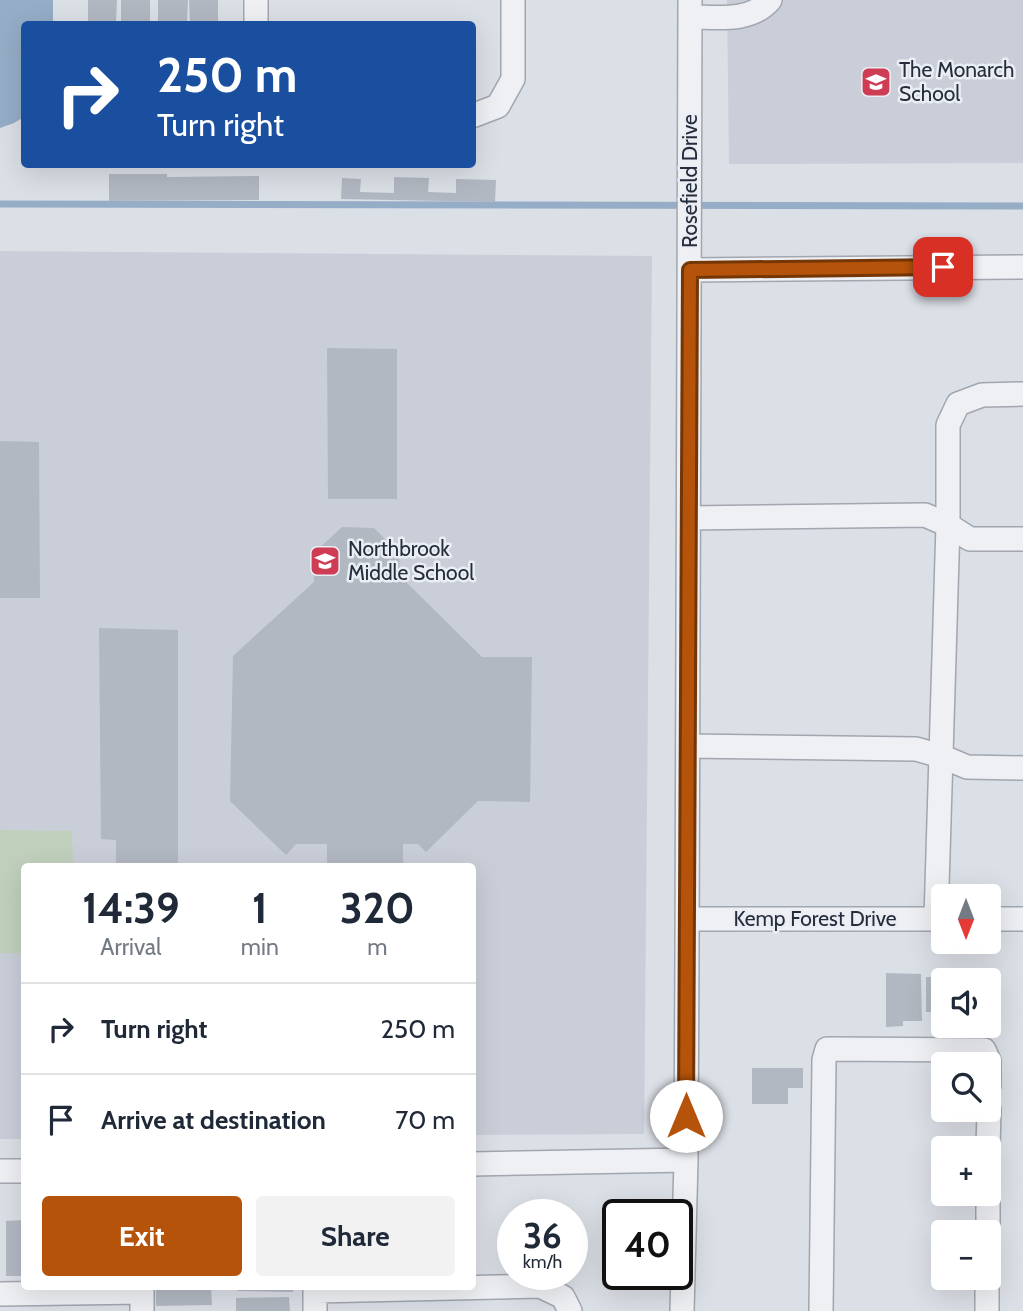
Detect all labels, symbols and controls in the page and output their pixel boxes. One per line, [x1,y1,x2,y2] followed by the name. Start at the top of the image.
[157,45,297,104] text: 250 m
[42,49,133,140] icon: right
[899,57,1014,106] place label: The Monarch School
[859,65,893,99] school or university icon: The Monarch School
[157,105,284,144] text: Turn right
[677,114,702,248] street label: Rosefield Drive
[913,237,973,297] pin
[924,248,962,286] icon: arrive
[348,536,474,585] place label: Northbrook Middle School
[308,544,342,578] school or university icon: Northbrook Middle School
[82,882,180,934] text: 14:39
[252,882,268,934] text: 1
[340,882,415,934] text: 320
[931,884,1001,954] north arrow
[931,884,1001,1290] map controls
[733,906,897,931] street label: Kemp Forest Drive
[100,933,162,961] text: Arrival
[241,933,279,961] text: min
[367,933,387,961] text: m
[931,968,1001,1038] button: sound
[42,1010,80,1048] icon: right
[101,1013,207,1045] text: Turn right
[381,1013,455,1045] text: 250 m
[931,1052,1001,1122] button: search
[649,1079,723,1153] position arrow
[42,1101,80,1139] icon: arrive
[101,1104,326,1136] text: Arrive at destination
[395,1104,455,1136] text: 70 m
[931,1136,1001,1206] button: +
[42,1196,242,1276] button: Exit
[256,1196,455,1276] button: Share
[602,1199,693,1290] speed limit sign: 40
[523,1214,562,1257] text: 36
[931,1220,1001,1290] button: −
[523,1251,562,1273] text: km/h

